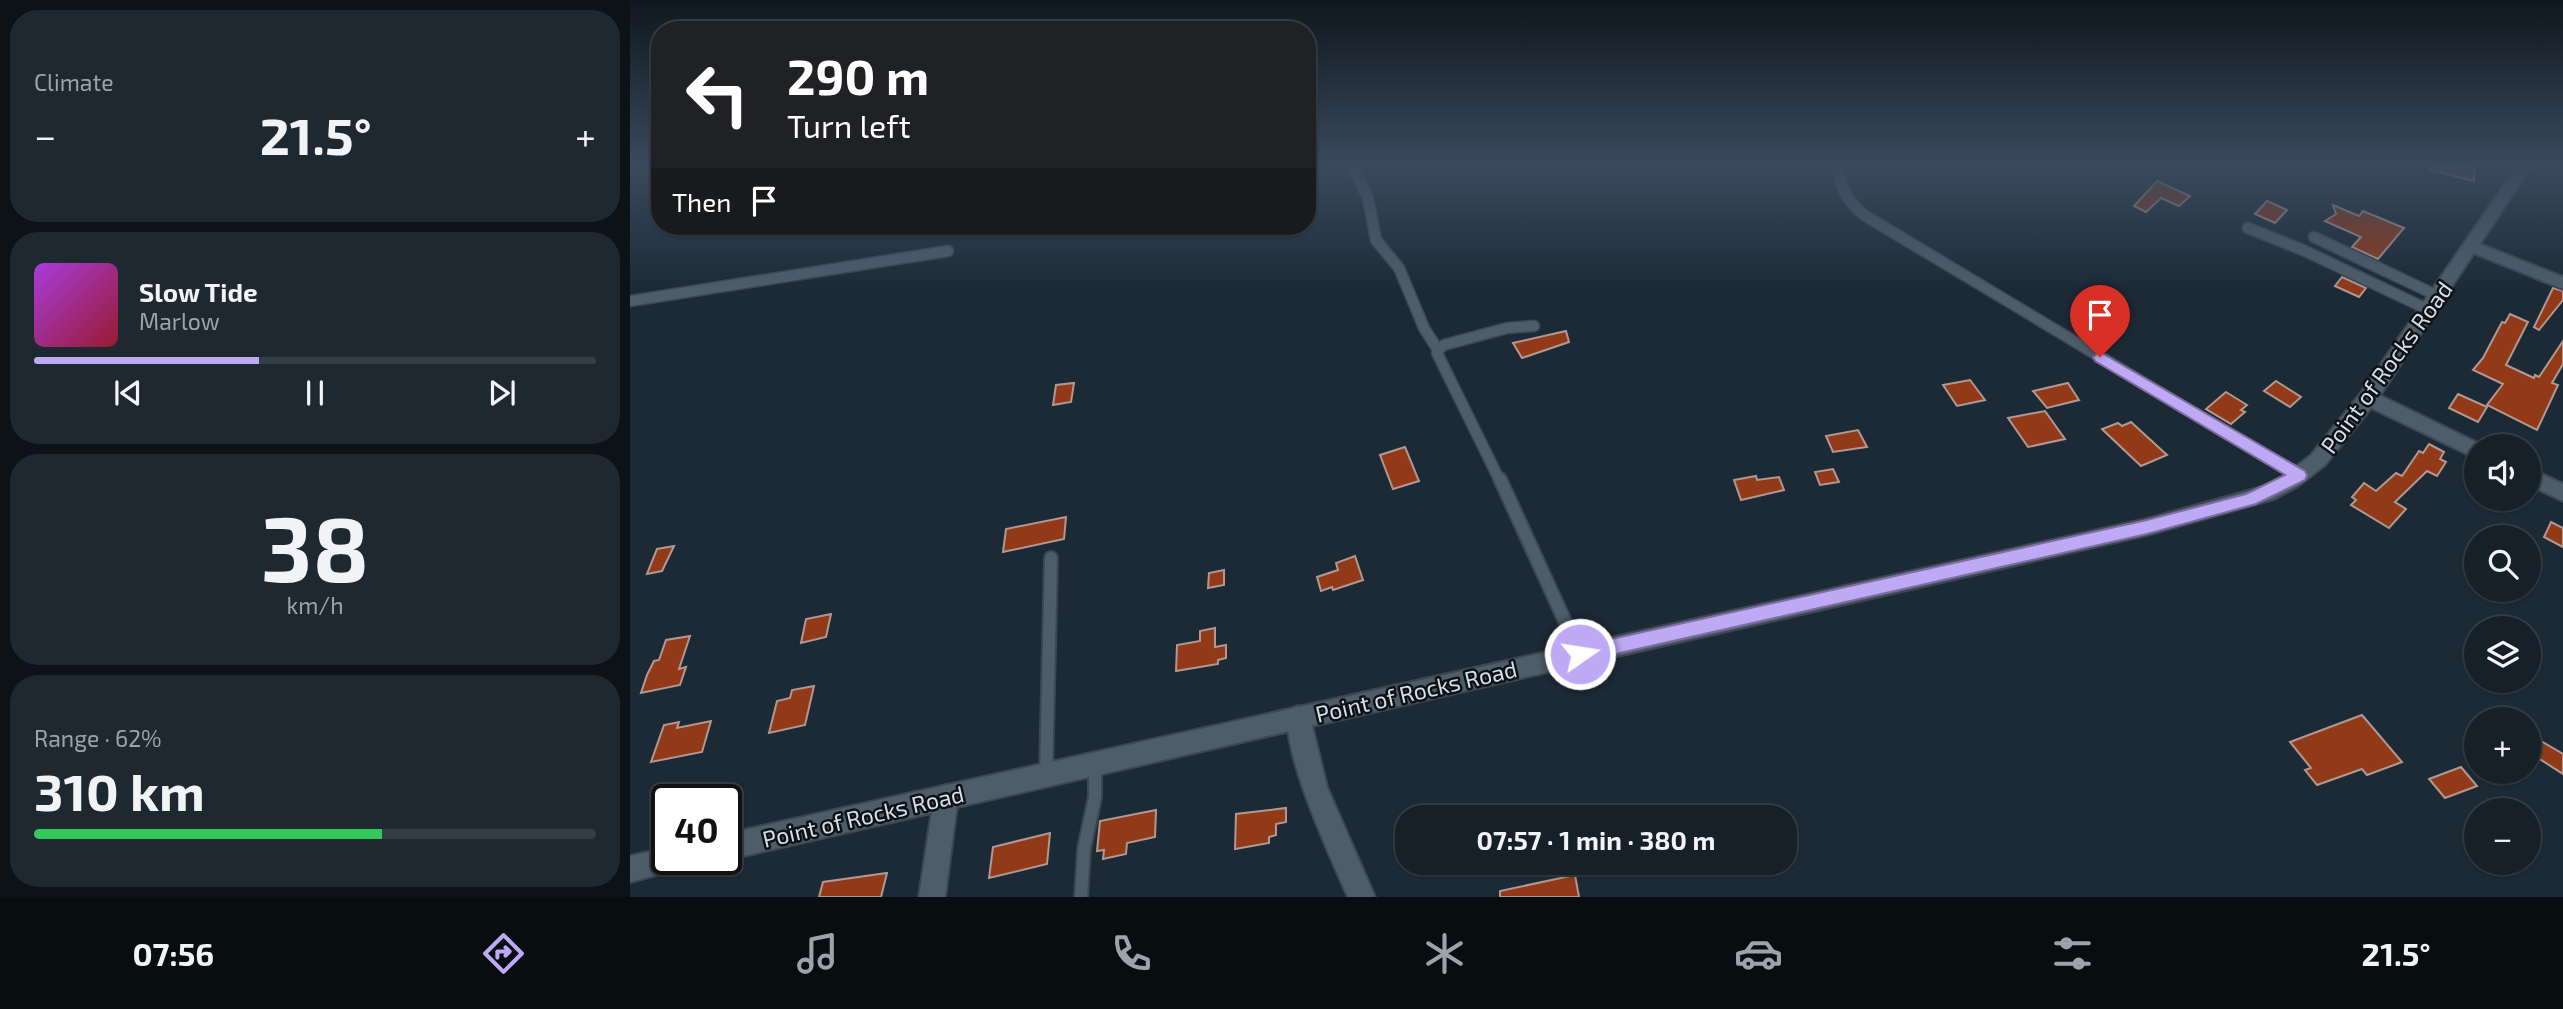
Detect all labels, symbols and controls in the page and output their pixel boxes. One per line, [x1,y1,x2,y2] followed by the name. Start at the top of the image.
[787,46,929,105] text: 290 m
[672,49,763,140] icon: left
[34,68,114,96] text: Climate
[260,103,372,165] text: 21.5°
[787,106,911,144] text: Turn left
[34,112,56,158] text: −
[575,112,596,158] text: +
[745,182,783,220] icon: arrive
[672,186,731,217] text: Then
[139,276,258,307] text: Slow Tide
[2314,276,2458,458] street label: Point of Rocks Road
[2070,285,2130,357] pin
[2081,296,2119,334] icon: arrive
[139,307,220,335] text: Marlow
[109,374,147,412] icon: previous
[296,374,334,412] icon: pause
[483,374,521,412] icon: next
[2464,434,2541,875] map controls
[2464,434,2541,511] button: sound
[261,491,369,600] text: 38
[2464,525,2541,602] button: search
[286,591,344,619] text: km/h
[2464,616,2541,693] button: layers
[1543,617,1617,691] position arrow
[1313,654,1519,728] street label: Point of Rocks Road
[2464,707,2541,784] button: +
[34,724,162,752] text: Range · 62%
[34,759,205,821] text: 310 km
[760,779,966,853] street label: Point of Rocks Road
[651,784,742,875] speed limit sign: 40
[2464,798,2541,875] button: −
[1477,824,1715,855] text: 07:57 · 1 min · 380 m
[479,929,528,978] icon: directions
[793,929,842,978] icon: music
[1107,929,1156,978] icon: phone
[1420,929,1469,978] icon: climate
[1734,929,1783,978] icon: car
[2048,929,2097,978] icon: filters
[132,934,214,972] text: 07:56
[2362,934,2431,972] text: 21.5°

